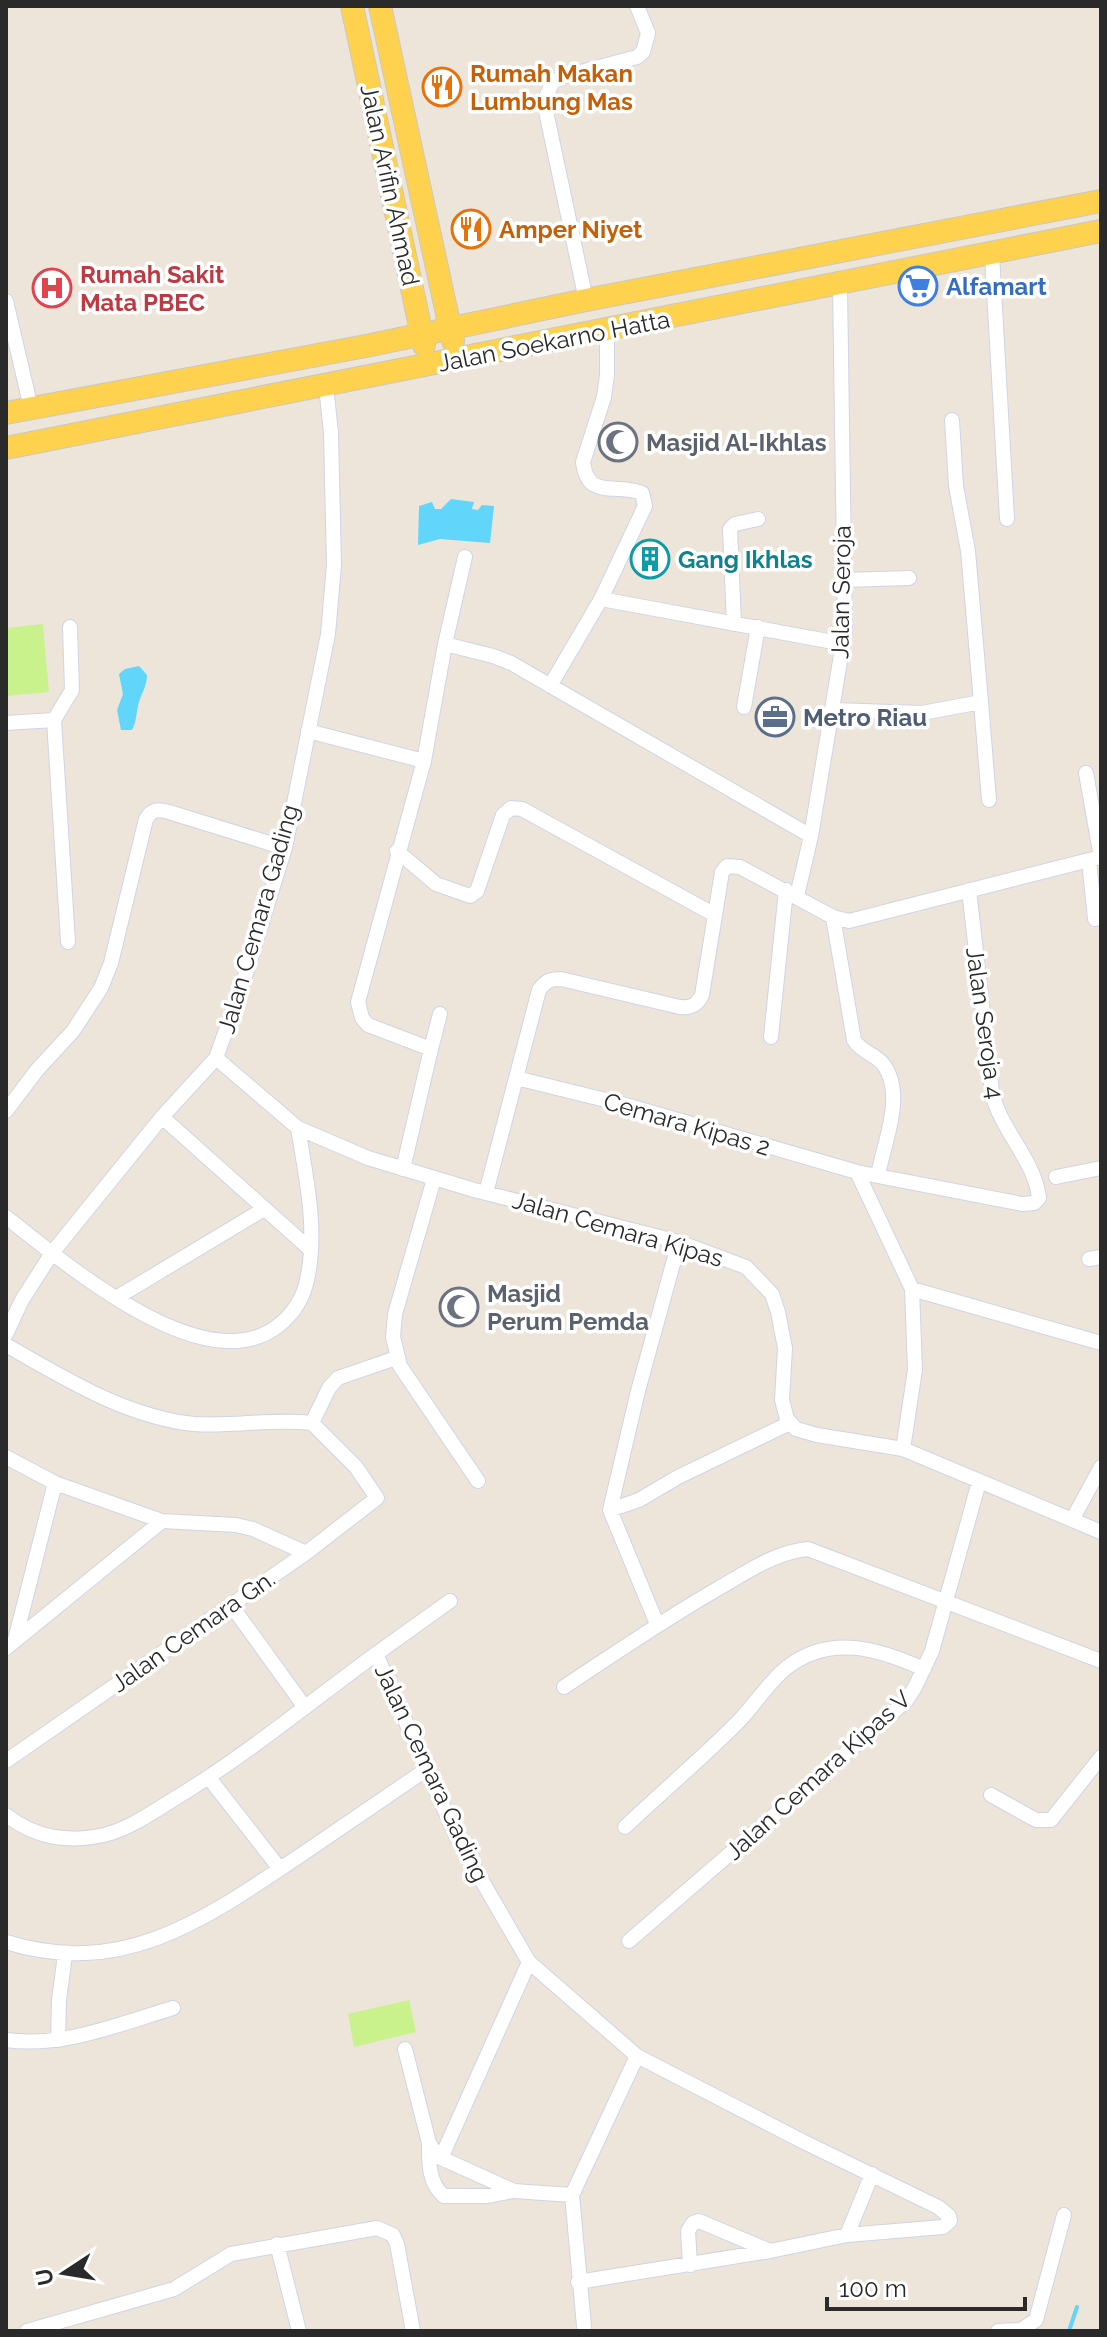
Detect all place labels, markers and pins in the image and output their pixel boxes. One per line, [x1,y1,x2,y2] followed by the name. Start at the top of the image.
[470,59,633,116] place label: Rumah Makan Lumbung Mas
[421,66,463,108] restaurant icon: Rumah Makan Lumbung Mas
[450,208,492,250] restaurant icon: Amper Niyet
[499,215,642,244] place label: Amper Niyet
[80,260,224,317] place label: Rumah Sakit Mata PBEC
[897,265,939,307] supermarket icon: Alfamart
[31,267,73,309] hospital icon: Rumah Sakit Mata PBEC
[946,272,1047,301] place label: Alfamart
[597,421,639,463] mosque icon: Masjid Al-Ikhlas
[646,428,827,457] place label: Masjid Al-Ikhlas
[629,538,671,580] building icon: Gang Ikhlas
[678,545,813,574] place label: Gang Ikhlas
[754,696,796,738] office icon: Metro Riau
[803,703,927,732] place label: Metro Riau
[487,1279,649,1336] place label: Masjid Perum Pemda
[438,1286,480,1328] mosque icon: Masjid Perum Pemda

